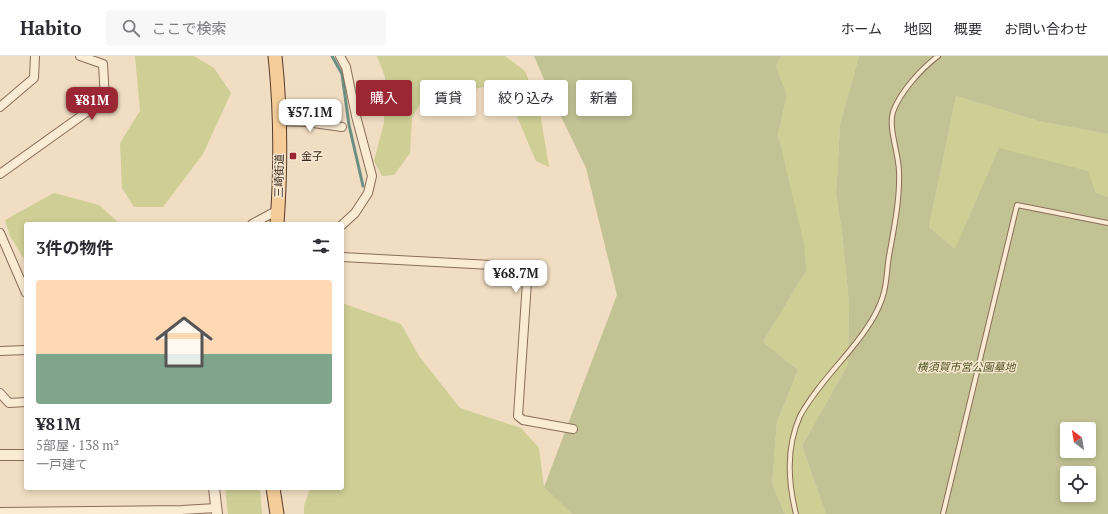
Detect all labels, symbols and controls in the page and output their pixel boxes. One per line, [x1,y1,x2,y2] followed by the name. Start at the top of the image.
[106,10,386,46] search box
[20,15,82,40] text: Habito
[120,17,142,39] icon: search
[152,18,227,38] text: ここで検索
[840,19,882,38] text: ホーム
[904,19,932,38] text: 地図
[954,19,982,38] text: 概要
[1004,19,1088,38] text: お問い合わせ
[356,80,412,116] chip: 購入
[420,80,476,116] chip: 賃貸
[484,80,568,116] chip: 絞り込み
[576,80,632,116] chip: 新着
[68,87,116,121] pin: ¥81M
[75,91,109,109] text: ¥81M
[277,99,343,133] pin: ¥57.1M
[288,103,332,121] text: ¥57.1M
[301,149,323,163] place label: 金子
[288,151,298,161] marker: 金子
[272,154,286,198] street label: 三崎街道
[310,235,332,257] icon: filters
[36,236,114,259] text: 3件の物件
[483,260,549,294] pin: ¥68.7M
[493,264,539,282] text: ¥68.7M
[148,306,220,378] icon: home
[917,360,1016,374] park label: 横須賀市営公園墓地
[36,412,81,435] text: ¥81M
[1060,422,1096,458] north arrow
[1060,422,1096,502] map controls
[36,436,119,454] text: 5部屋 · 138 m²
[36,455,88,473] text: 一戸建て
[1060,466,1096,502] button: locate

